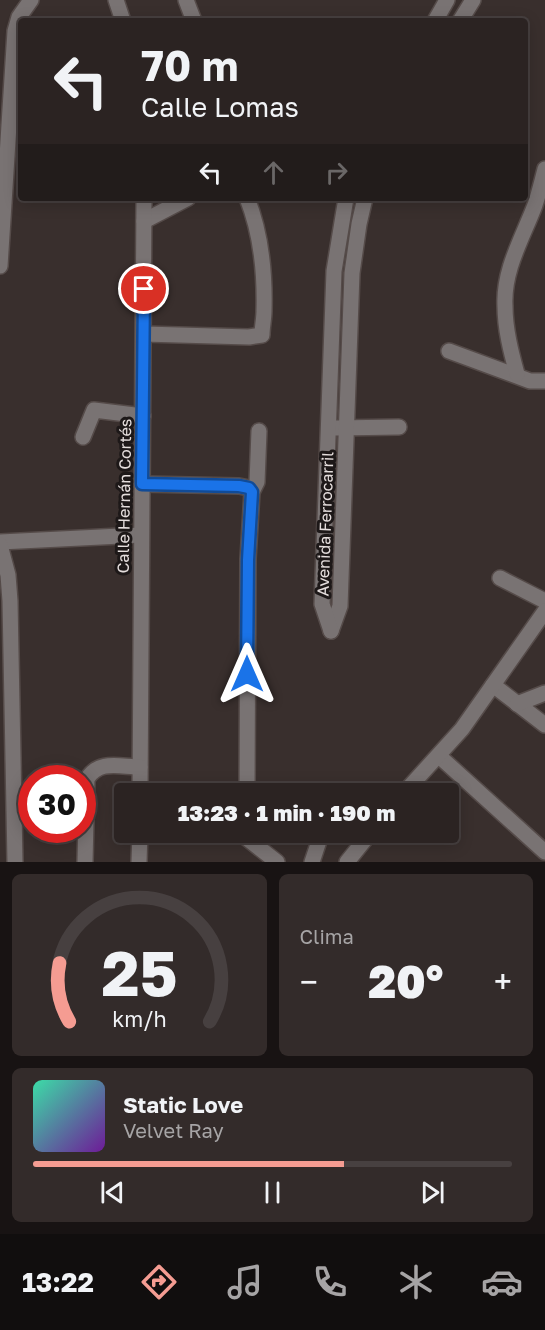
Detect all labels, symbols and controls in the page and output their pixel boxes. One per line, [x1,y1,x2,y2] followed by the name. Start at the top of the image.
[141,40,238,90] text: 70 m
[42,42,120,120] icon: left
[141,91,299,123] text: Calle Lomas
[194,156,227,189] icon: left
[257,156,290,189] icon: ahead
[320,156,353,189] icon: right
[118,263,169,314] pin
[127,272,160,305] icon: arrive
[113,418,135,574] street label: Calle Hernán Cortés
[312,451,338,597] street label: Avenida Ferrocarril
[215,642,279,706] position arrow
[18,765,96,843] speed limit sign: 30
[178,799,395,826] text: 13:23 · 1 min · 190 m
[300,924,354,948] text: Clima
[101,935,177,1010] text: 25
[368,954,443,1008] text: 20°
[300,962,318,1001] text: −
[494,962,512,1001] text: +
[112,1006,167,1032] text: km/h
[123,1091,243,1118] text: Static Love
[123,1118,224,1142] text: Velvet Ray
[96,1176,129,1209] icon: previous
[256,1176,289,1209] icon: pause
[416,1176,449,1209] icon: next
[138,1261,180,1303] icon: directions
[224,1261,266,1303] icon: music
[309,1261,351,1303] icon: phone
[395,1261,437,1303] icon: climate
[481,1261,523,1303] icon: car
[22,1266,94,1298] text: 13:22

